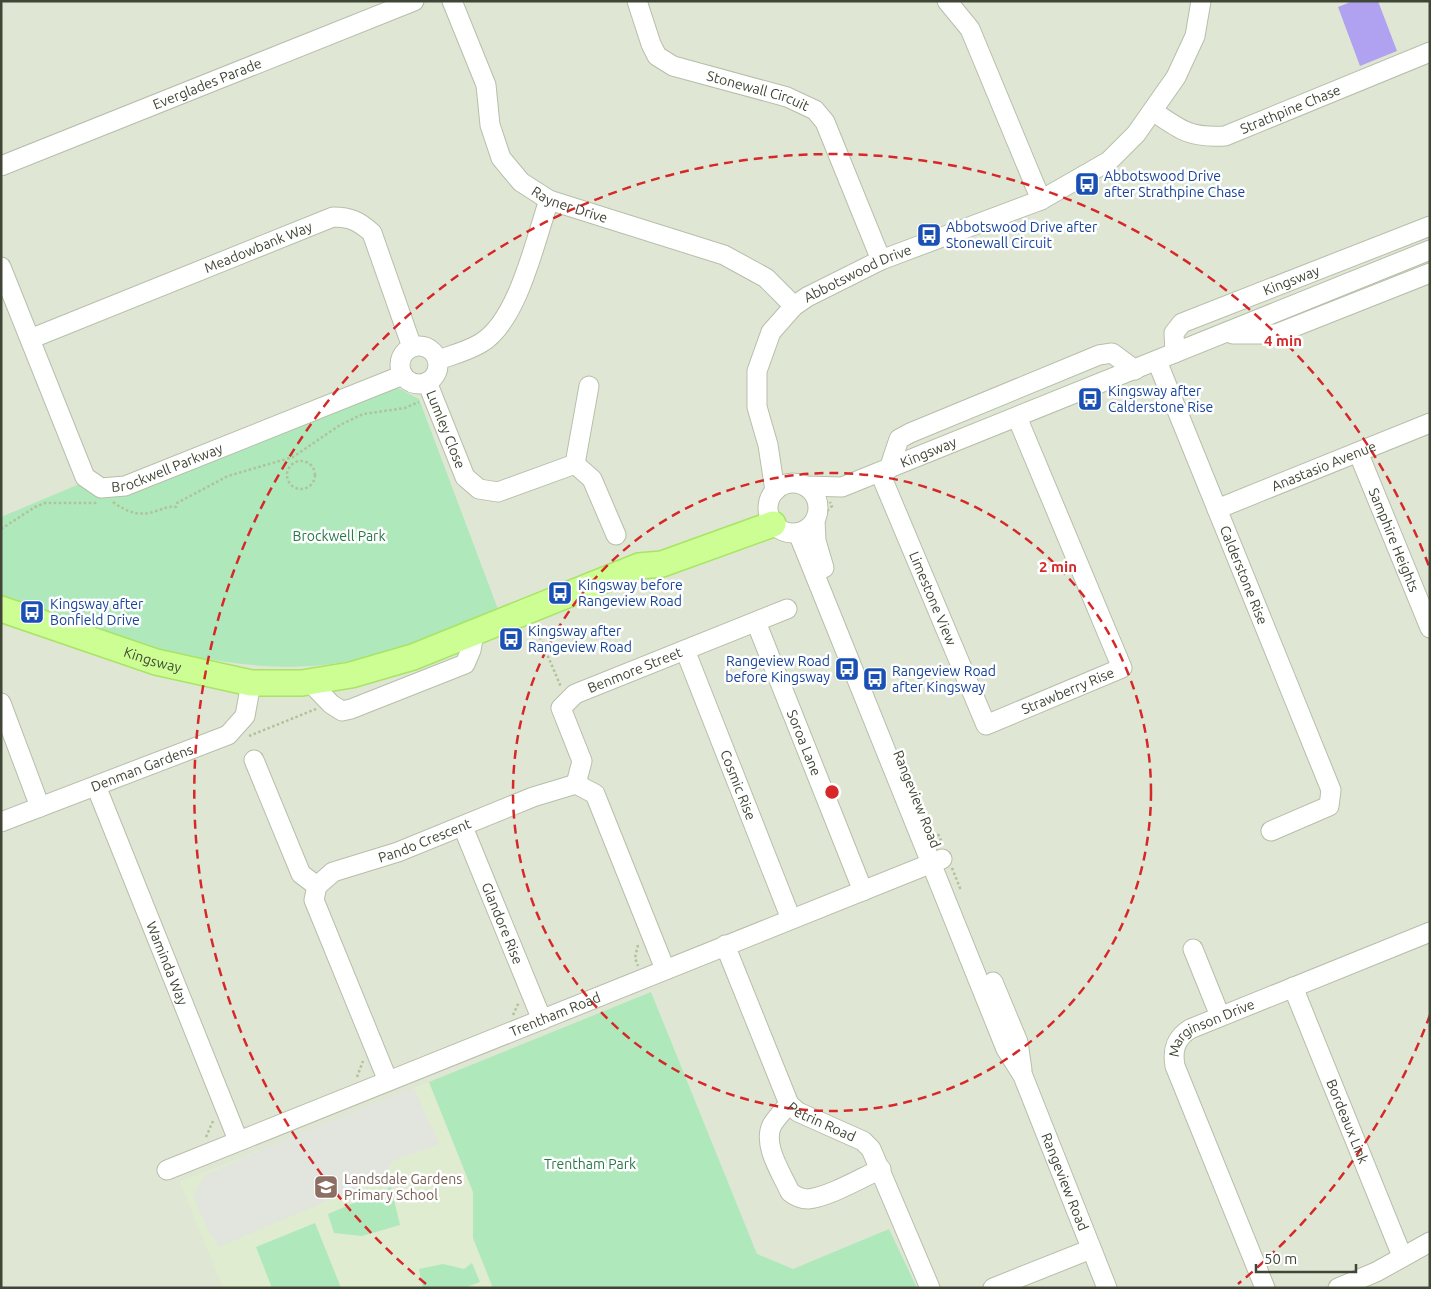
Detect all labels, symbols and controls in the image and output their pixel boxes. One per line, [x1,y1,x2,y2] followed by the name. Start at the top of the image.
[151,55,264,113] street label: Everglades Parade
[705,68,812,114] street label: Stonewall Circuit
[1238,82,1343,137] street label: Strathpine Chase
[1104,168,1245,200] place label: Abbotswood Drive after Strathpine Chase
[1074,171,1100,197] bus stop icon: Abbotswood Drive after Strathpine Chase
[529,183,609,226] street label: Rayner Drive
[202,218,315,276] street label: Meadowbank Way
[946,219,1098,251] place label: Abbotswood Drive after Stonewall Circuit
[916,222,942,248] bus stop icon: Abbotswood Drive after Stonewall Circuit
[801,241,914,305] street label: Abbotswood Drive
[1261,262,1322,299] street label: Kingsway
[1264,332,1302,349] text: 4 min
[1108,383,1213,415] place label: Kingsway after Calderstone Rise
[1077,386,1103,412] bus stop icon: Kingsway after Calderstone Rise
[423,388,469,471] street label: Lumley Close
[898,434,959,471] street label: Kingsway
[1269,438,1378,494] street label: Anastasio Avenue
[111,440,225,495] street label: Brockwell Parkway
[1366,485,1422,594] street label: Samphire Heights
[1217,523,1271,627] street label: Calderstone Rise
[293,528,385,544] park label: Brockwell Park
[906,549,960,648] street label: Limestone View
[1039,558,1077,575] text: 2 min
[578,577,683,609] place label: Kingsway before Rangeview Road
[547,580,573,606] bus stop icon: Kingsway before Rangeview Road
[50,596,144,628] place label: Kingsway after Bonfield Drive
[19,599,45,625] bus stop icon: Kingsway after Bonfield Drive
[528,623,632,655] place label: Kingsway after Rangeview Road
[498,626,524,652] bus stop icon: Kingsway after Rangeview Road
[122,644,183,675] street label: Kingsway
[585,644,685,696] street label: Benmore Street
[725,653,830,685] place label: Rangeview Road before Kingsway
[834,656,860,682] bus stop icon: Rangeview Road before Kingsway
[892,663,996,695] place label: Rangeview Road after Kingsway
[1019,664,1116,717] street label: Strawberry Rise
[862,666,888,692] bus stop icon: Rangeview Road after Kingsway
[784,708,824,778] street label: Soroa Lane
[89,741,195,795] street label: Denman Gardens
[717,748,759,822] street label: Cosmic Rise
[890,748,944,850] street label: Rangeview Road
[823,783,841,801] centre of rings
[376,815,474,866] street label: Pando Crescent
[479,880,526,966] street label: Glandore Rise
[143,919,191,1008] street label: Waminda Way
[507,989,603,1040] street label: Trentham Road
[1166,996,1257,1058] street label: Marginson Drive
[1323,1077,1372,1166] street label: Bordeaux Link
[784,1099,858,1145] street label: Petrin Road
[1038,1130,1092,1233] street label: Rangeview Road
[544,1156,636,1172] park label: Trentham Park
[344,1171,462,1203] place label: Landsdale Gardens Primary School
[313,1174,339,1200] school or university icon: Landsdale Gardens Primary School
[1256,1242,1356,1274] scale bar
[1264,1250,1297,1267] text: 50 m

